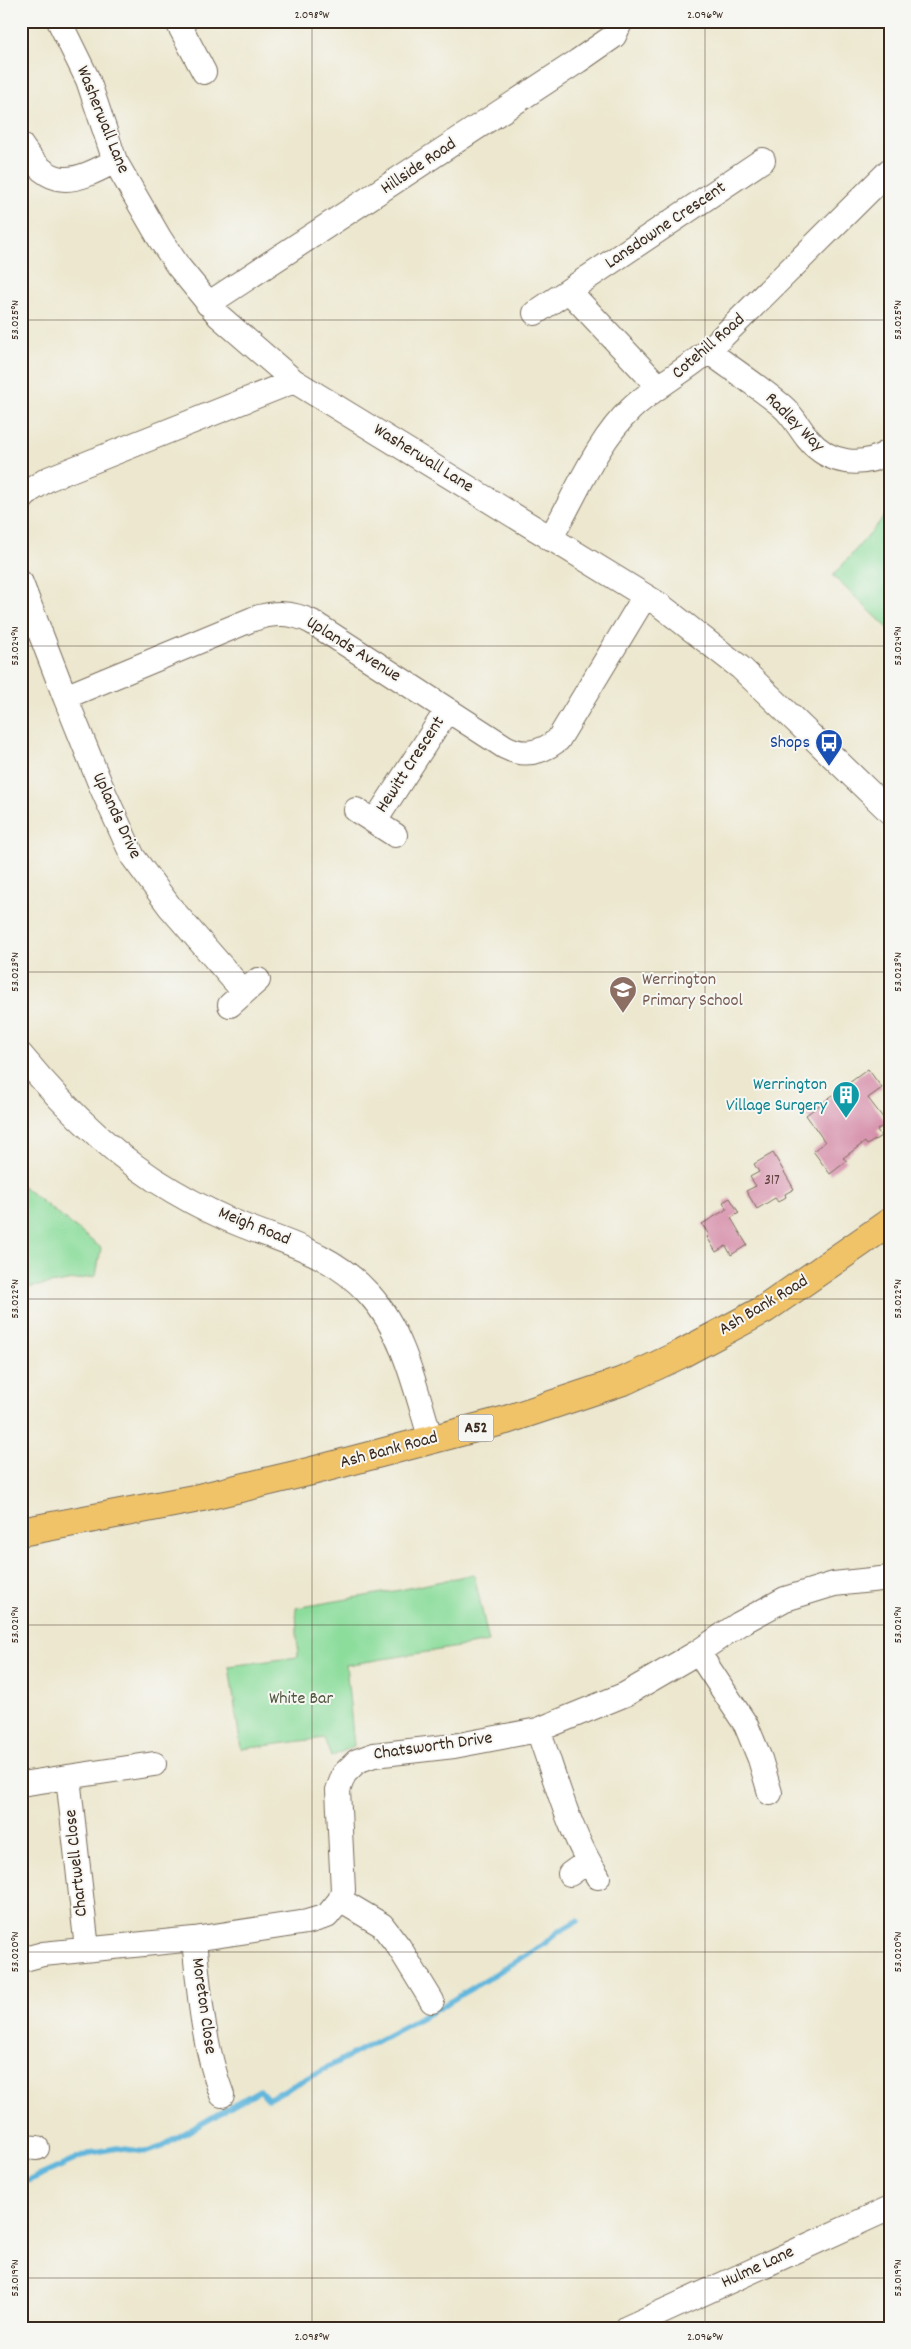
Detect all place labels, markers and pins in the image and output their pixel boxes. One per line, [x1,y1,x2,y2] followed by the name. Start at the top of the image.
[814,728,844,767] bus stop icon: Shops
[770,731,810,756] place label: Shops
[642,968,743,1014] place label: Werrington Primary School
[608,975,638,1014] school or university icon: Werrington Primary School
[726,1073,828,1119] place label: Werrington Village Surgery
[831,1080,861,1119] building icon: Werrington Village Surgery

